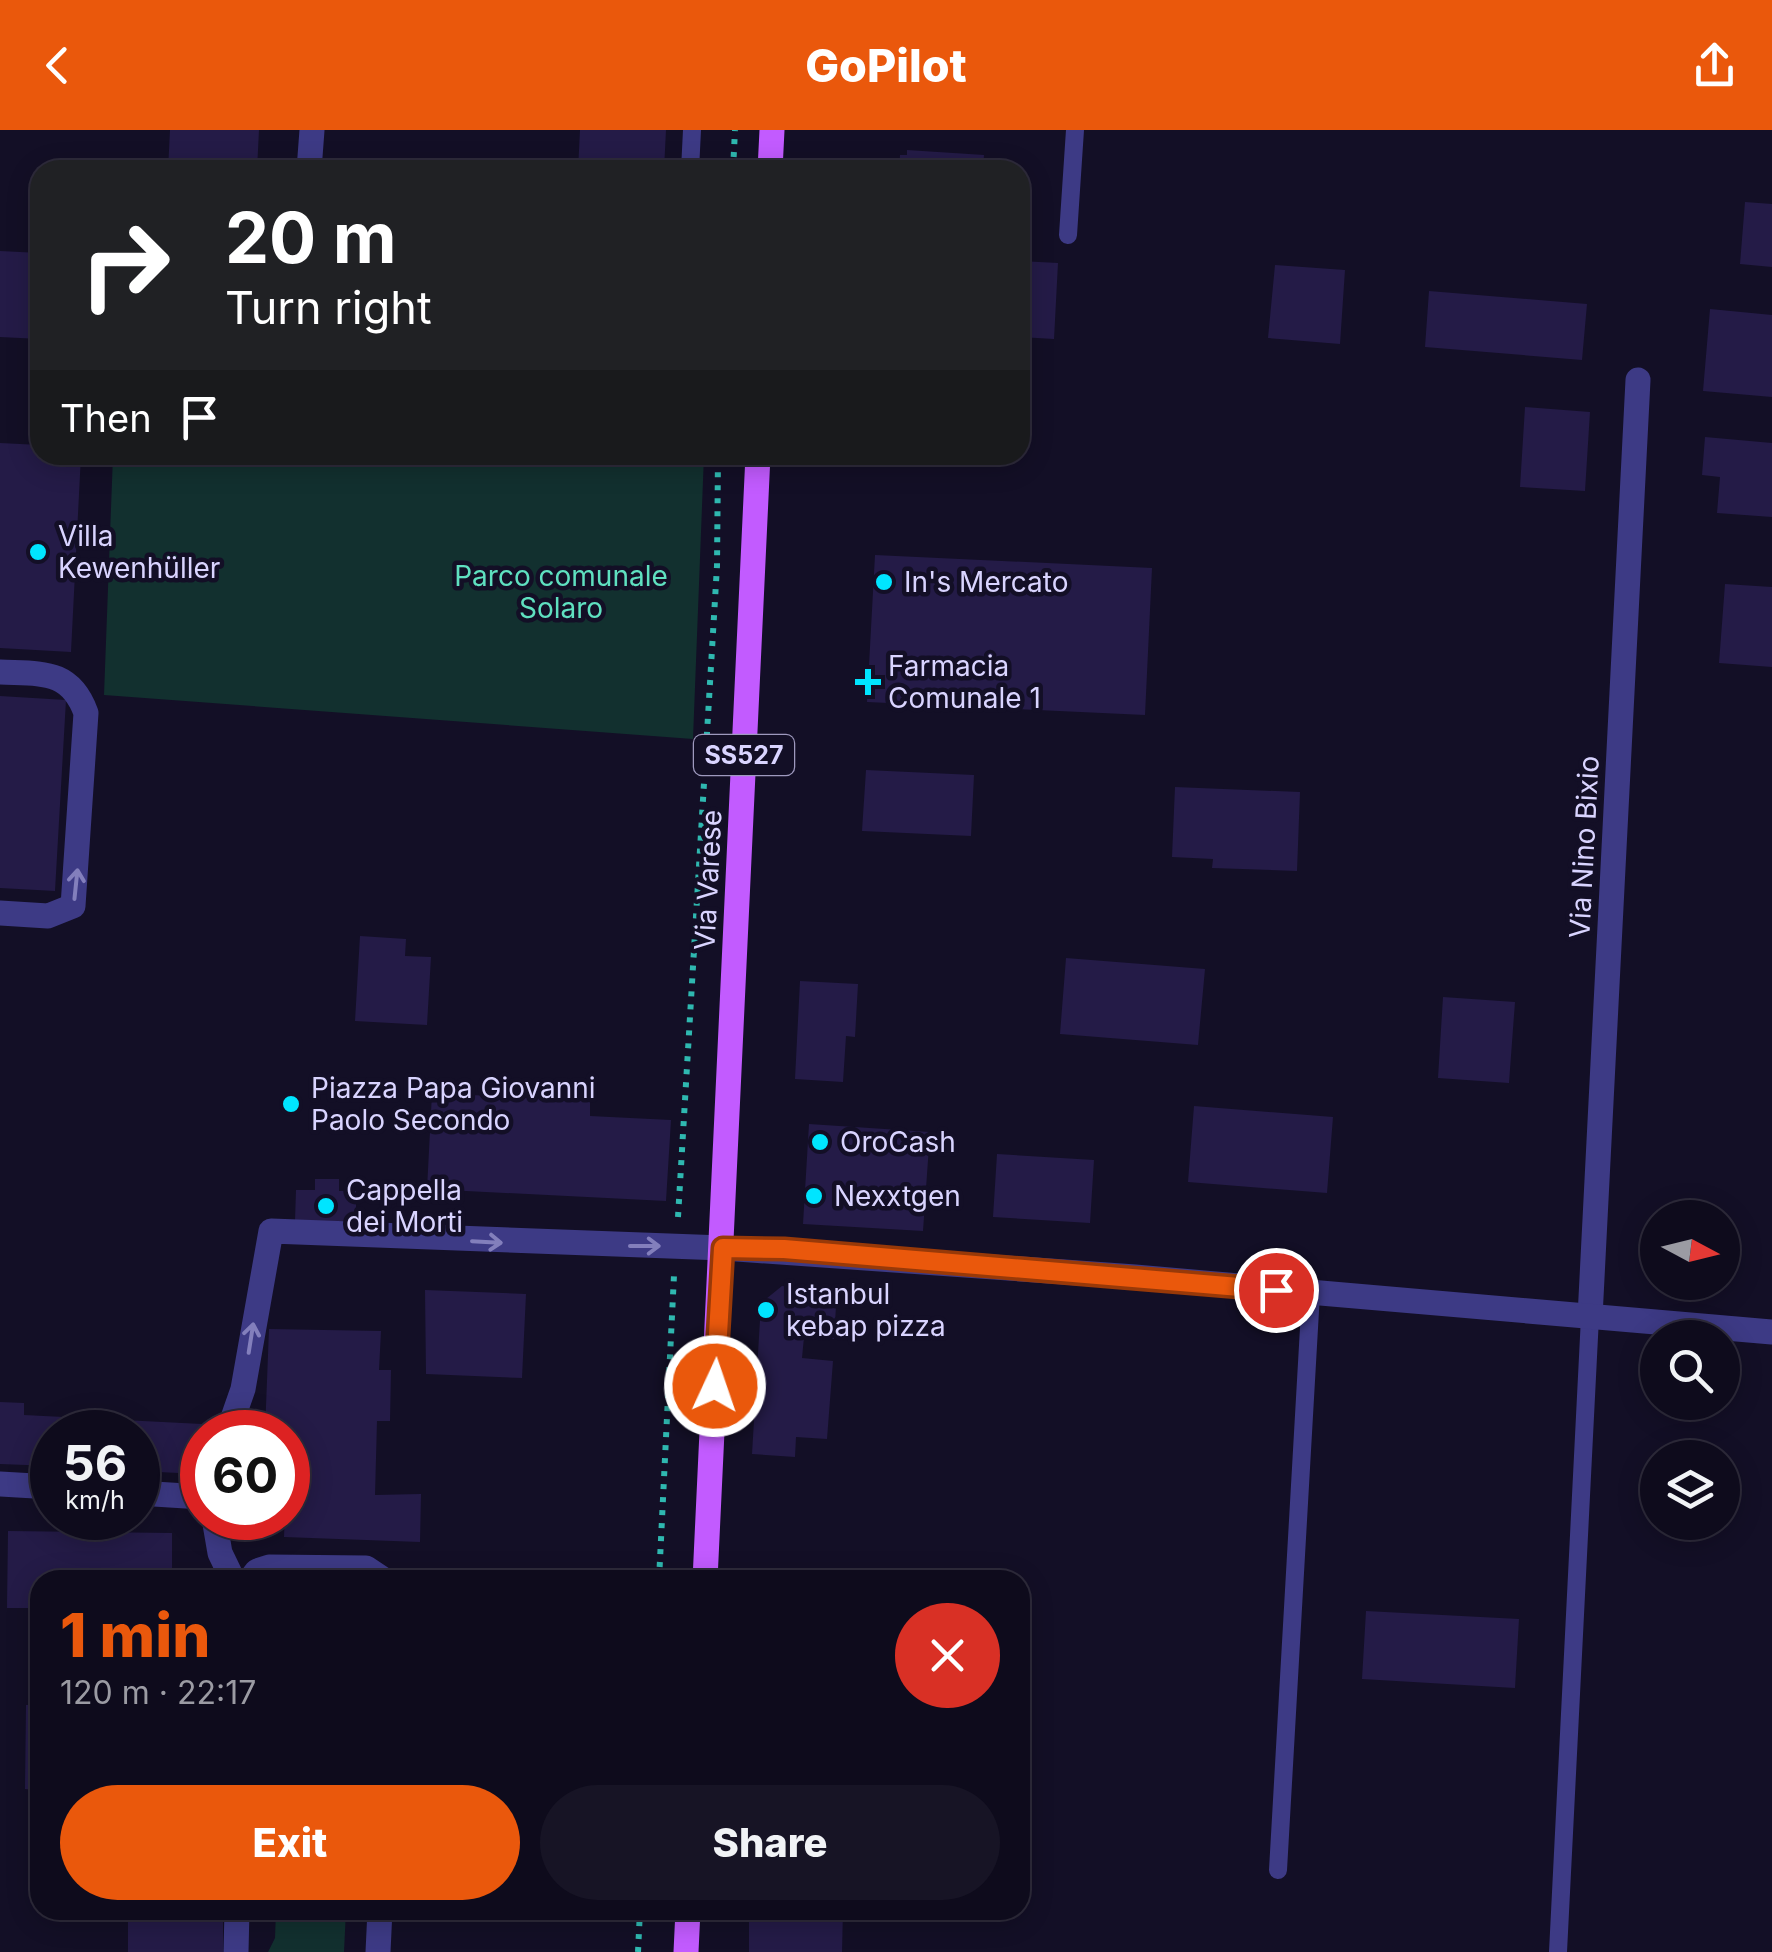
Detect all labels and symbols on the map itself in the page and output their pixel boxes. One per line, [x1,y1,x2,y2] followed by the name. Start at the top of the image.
[58,519,220,585] place label: Villa Kewenhüller
[27,541,49,563] marker: Villa Kewenhüller
[454,559,668,625] park label: Parco comunale Solaro
[904,565,1068,599] place label: In's Mercato
[873,571,895,593] marker: In's Mercato
[888,649,1041,715] place label: Farmacia Comunale 1
[857,671,879,693] marker: Farmacia Comunale 1
[694,735,794,775] road number: SS527
[1562,755,1606,939] street label: Via Nino Bixio
[687,809,729,951] street label: Via Varese
[67,869,86,901] one-way arrow
[311,1071,596,1137] place label: Piazza Papa Giovanni Paolo Secondo
[280,1093,302,1115] marker: Piazza Papa Giovanni Paolo Secondo
[840,1125,956,1159] place label: OroCash
[809,1131,831,1153] marker: OroCash
[346,1173,463,1239] place label: Cappella dei Morti
[834,1179,961,1213] place label: Nexxtgen
[803,1185,825,1207] marker: Nexxtgen
[315,1195,337,1217] marker: Cappella dei Morti
[1640,1200,1740,1300] north arrow
[471,1232,503,1251] one-way arrow
[628,1236,660,1256] one-way arrow
[1234,1248,1319,1333] pin
[786,1277,946,1343] place label: Istanbul kebap pizza
[755,1299,777,1321] marker: Istanbul kebap pizza
[242,1322,260,1355] one-way arrow
[663,1334,767,1438] position arrow
[180,1410,310,1540] speed limit sign: 60

